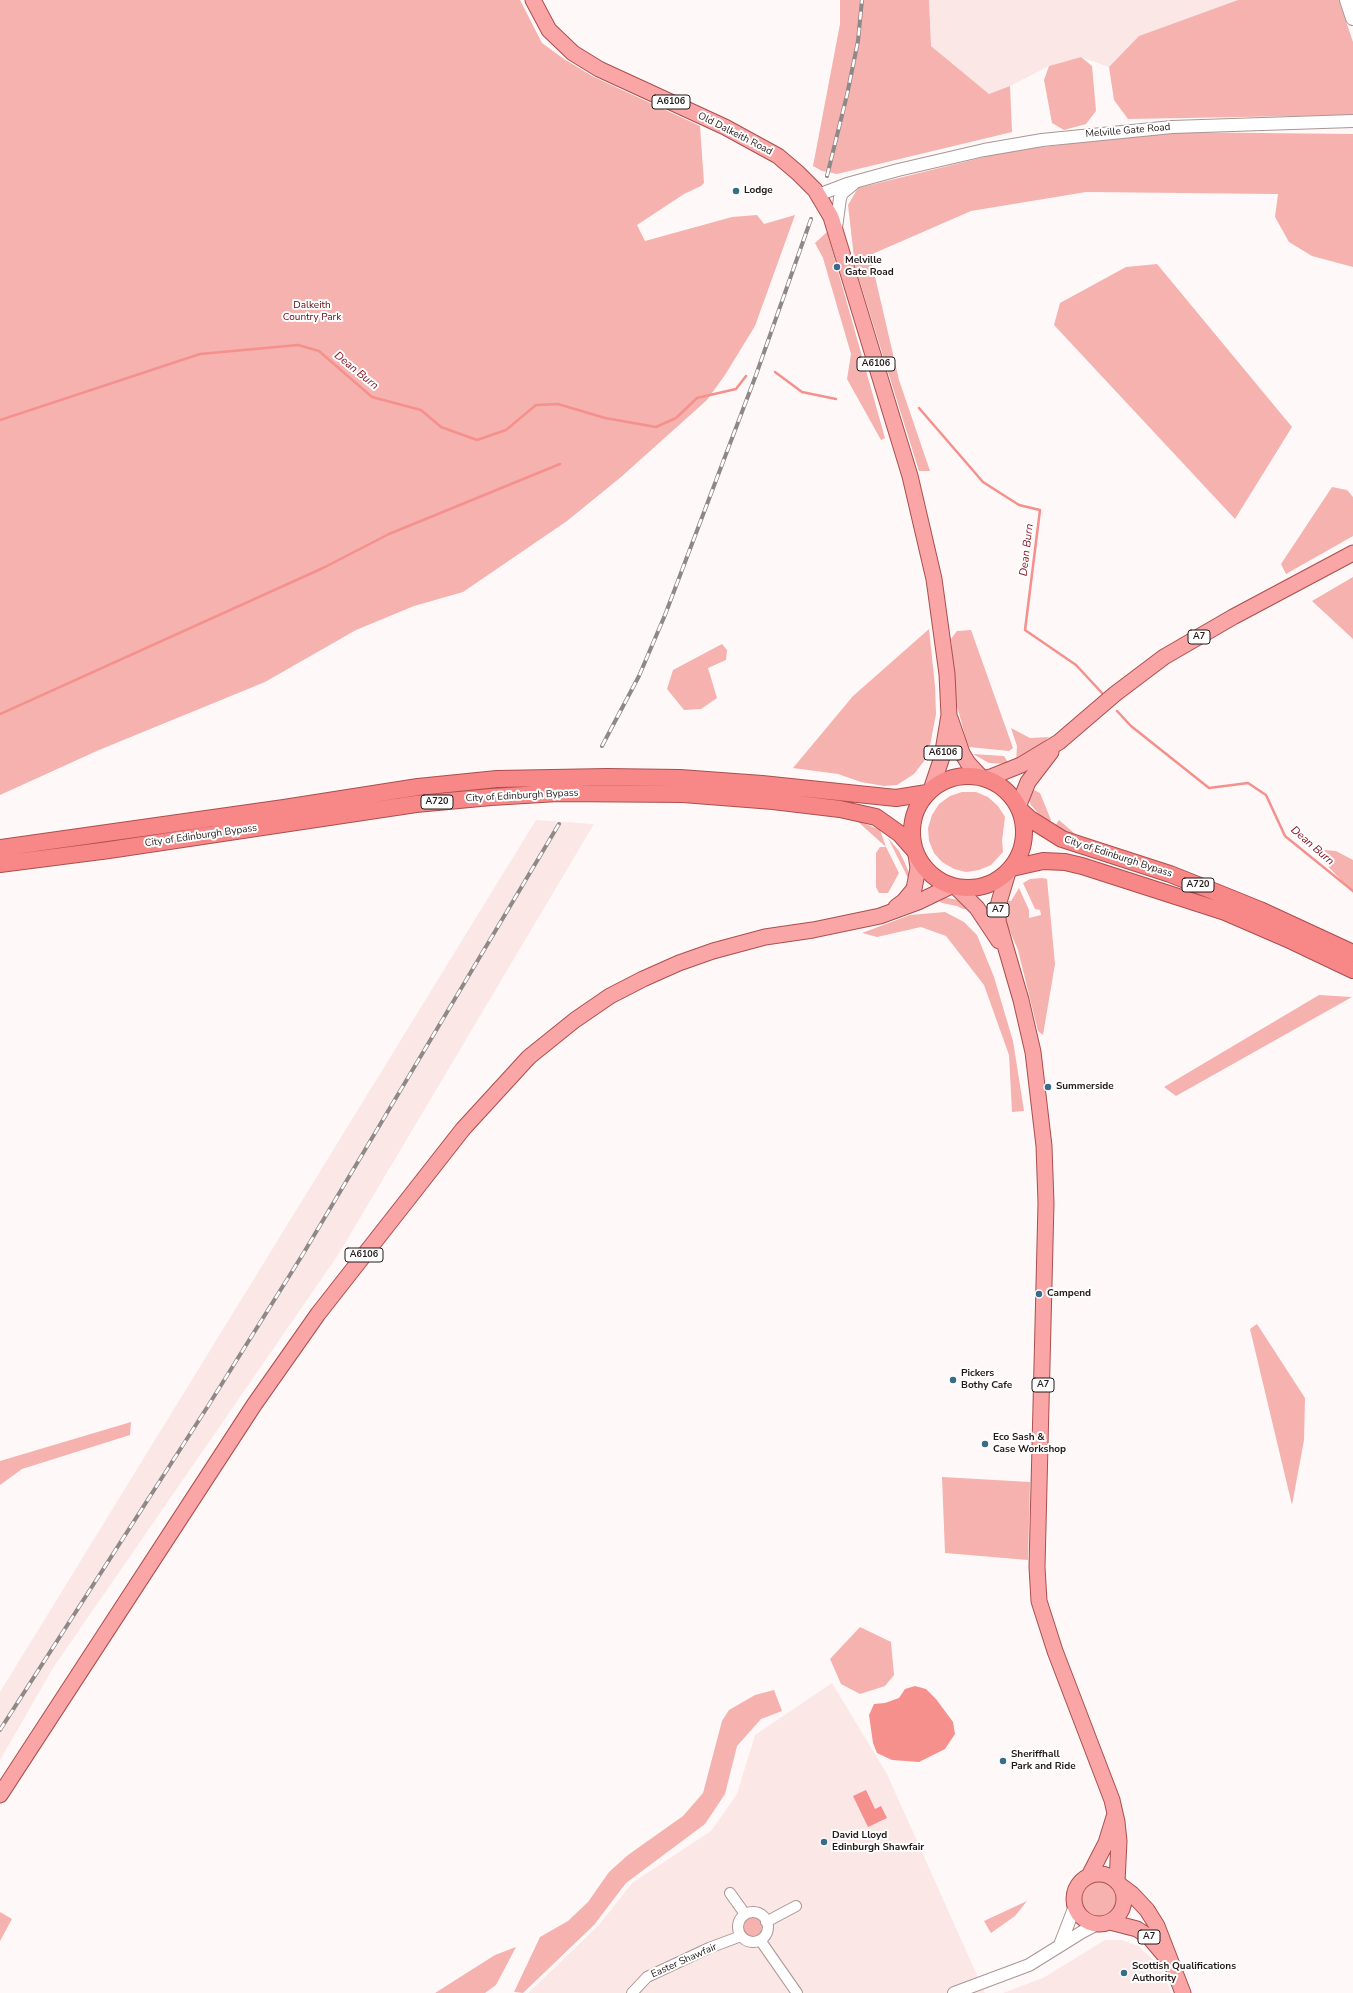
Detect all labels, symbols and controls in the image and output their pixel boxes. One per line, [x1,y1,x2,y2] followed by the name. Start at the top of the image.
[652,95,690,109] road number: A6106
[696,110,774,158] street label: Old Dalkeith Road
[1085,121,1171,141] street label: Melville Gate Road
[744,185,773,197] place label: Lodge
[731,186,741,196] marker: Lodge
[845,255,894,278] place label: Melville Gate Road
[832,262,842,272] marker: Melville Gate Road
[283,300,341,324] park label: Dalkeith Country Park
[331,349,381,393] water label: Dean Burn
[857,357,895,371] road number: A6106
[1017,523,1037,577] water label: Dean Burn
[1188,630,1210,644] road number: A7
[924,746,962,760] road number: A6106
[465,787,579,805] street label: City of Edinburgh Bypass
[421,795,453,809] road number: A720
[144,822,258,850] street label: City of Edinburgh Bypass
[1288,824,1336,868] water label: Dean Burn
[1062,834,1174,880] street label: City of Edinburgh Bypass
[1182,878,1214,892] road number: A720
[987,903,1009,917] road number: A7
[1056,1081,1114,1093] place label: Summerside
[1043,1082,1053,1092] marker: Summerside
[345,1248,383,1262] road number: A6106
[1047,1288,1091,1300] place label: Campend
[1034,1289,1044,1299] marker: Campend
[961,1368,1012,1392] place label: Pickers Bothy Cafe
[948,1375,958,1385] marker: Pickers Bothy Cafe
[1032,1378,1054,1392] road number: A7
[993,1432,1066,1456] place label: Eco Sash & Case Workshop
[980,1439,990,1449] marker: Eco Sash & Case Workshop
[1011,1749,1076,1772] place label: Sheriffhall Park and Ride
[998,1756,1008,1766] marker: Sheriffhall Park and Ride
[832,1830,924,1854] place label: David Lloyd Edinburgh Shawfair
[819,1837,829,1847] marker: David Lloyd Edinburgh Shawfair
[1138,1930,1160,1944] road number: A7
[649,1941,719,1981] street label: Easter Shawfair
[1132,1961,1236,1984] place label: Scottish Qualifications Authority
[1119,1968,1129,1978] marker: Scottish Qualifications Authority

